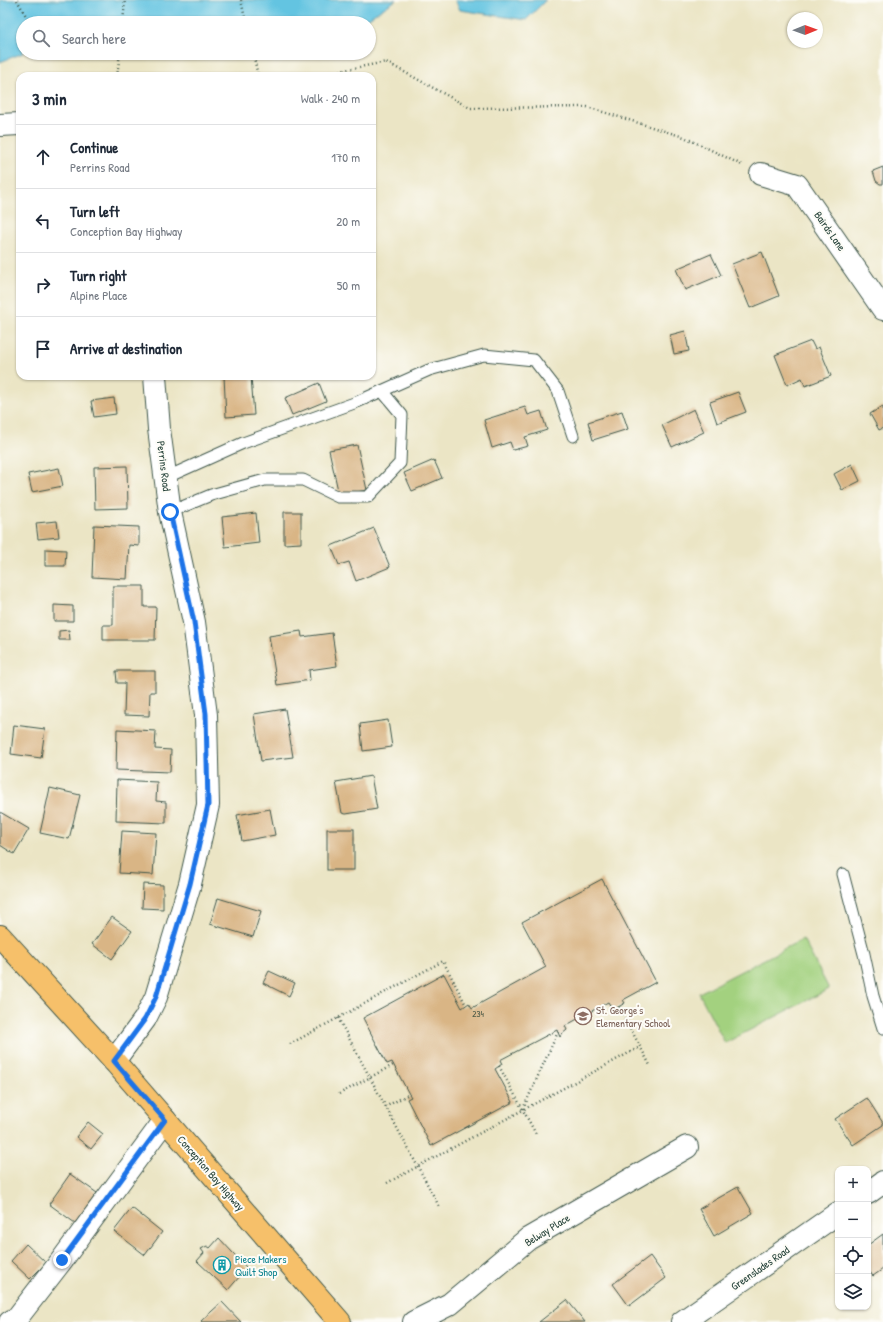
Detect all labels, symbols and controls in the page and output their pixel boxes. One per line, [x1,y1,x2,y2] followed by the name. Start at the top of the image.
[787,12,823,48] north arrow
[16,16,376,60] search box
[30,27,52,49] icon: search
[62,28,126,49] text: Search here
[32,87,67,110] text: 3 min
[301,89,360,107] text: Walk · 240 m
[70,137,118,158] text: Continue
[32,146,54,168] icon: ahead
[331,148,360,166] text: 170 m
[70,158,130,176] text: Perrins Road
[70,201,120,222] text: Turn left
[811,208,849,254] street label: Bairds Lane
[32,210,54,232] icon: left
[336,212,360,230] text: 20 m
[70,222,183,240] text: Conception Bay Highway
[70,265,126,286] text: Turn right
[32,274,54,296] icon: right
[337,276,360,294] text: 50 m
[70,286,127,304] text: Alpine Place
[32,338,54,360] icon: arrive
[70,338,182,359] text: Arrive at destination
[154,440,174,493] street label: Perrins Road
[161,503,179,521] route start
[596,1003,670,1030] place label: St. George's Elementary School
[573,1006,593,1026] school or university icon: St. George's Elementary School
[472,1008,484,1020] house number: 234
[174,1132,248,1214] street label: Conception Bay Highway
[835,1166,871,1310] map controls
[835,1166,871,1202] button: +
[835,1202,871,1238] button: −
[522,1210,573,1249] street label: Belway Place
[835,1238,871,1274] button: locate
[728,1242,793,1293] street label: Greenslades Road
[53,1251,71,1269] route end
[235,1252,287,1279] place label: Piece Makers Quilt Shop
[212,1255,232,1275] building icon: Piece Makers Quilt Shop
[835,1274,871,1310] button: layers

